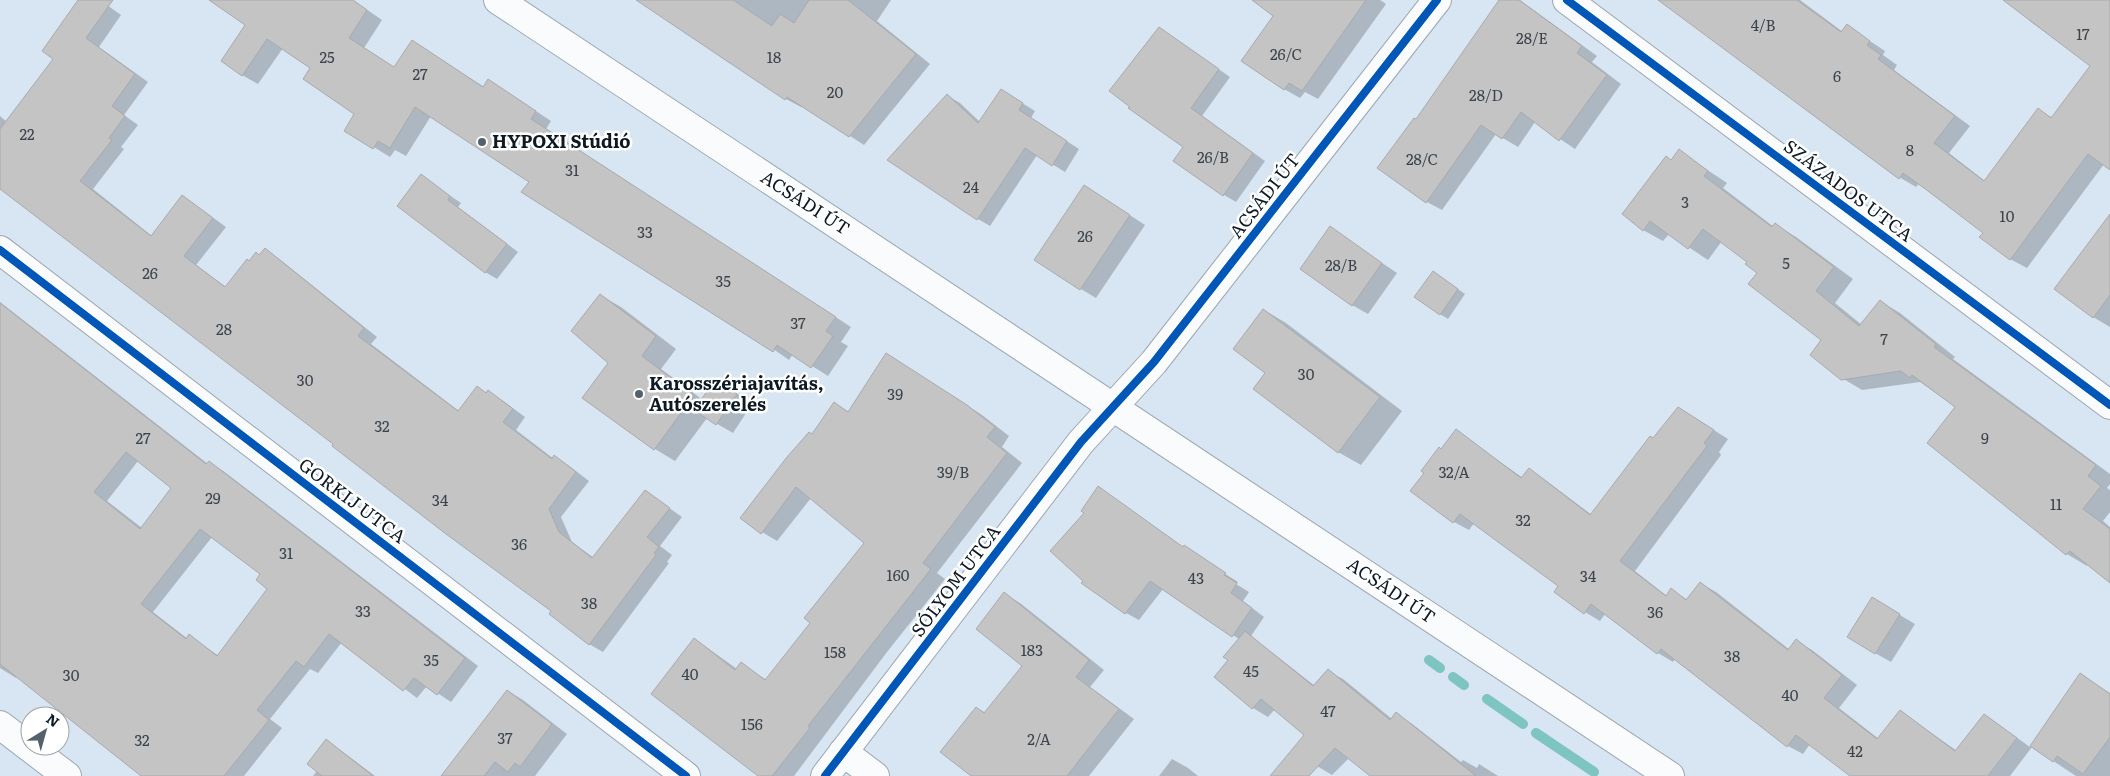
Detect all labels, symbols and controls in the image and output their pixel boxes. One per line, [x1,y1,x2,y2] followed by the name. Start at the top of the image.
[1751,13,1775,36] house number: 4/B
[2076,22,2090,45] house number: 17
[1516,26,1548,49] house number: 28/E
[1270,42,1302,65] house number: 26/C
[319,45,335,68] house number: 25
[767,45,781,68] house number: 18
[412,62,428,85] house number: 27
[1833,64,1841,87] house number: 6
[827,80,843,103] house number: 20
[1469,83,1503,106] house number: 28/D
[19,122,35,145] house number: 22
[492,127,631,154] place label: HYPOXI Stúdió
[1779,132,1919,247] street label: SZÁZADOS UTCA
[476,136,488,148] marker: HYPOXI Stúdió
[1906,138,1914,161] house number: 8
[1197,145,1229,168] house number: 26/B
[1222,147,1306,243] street label: ACSÁDI ÚT
[1406,147,1438,170] house number: 28/C
[565,158,579,181] house number: 31
[756,163,856,241] street label: ACSÁDI ÚT
[963,175,979,198] house number: 24
[1681,190,1689,213] house number: 3
[2000,204,2015,227] house number: 10
[637,220,653,243] house number: 33
[1077,224,1093,247] house number: 26
[1782,251,1790,274] house number: 5
[1325,253,1357,276] house number: 28/B
[142,261,158,284] house number: 26
[715,269,731,292] house number: 35
[790,311,806,334] house number: 37
[216,317,232,340] house number: 28
[1880,327,1888,350] house number: 7
[1298,362,1315,385] house number: 30
[297,368,314,391] house number: 30
[649,369,824,417] place label: Karosszériajavítás, Autószerelés
[887,382,903,405] house number: 39
[633,388,645,400] marker: Karosszériajavítás, Autószerelés
[374,414,390,437] house number: 32
[135,426,151,449] house number: 27
[1981,426,1989,449] house number: 9
[294,451,412,549] street label: GORKIJ UTCA
[937,460,969,483] house number: 39/B
[1438,460,1470,483] house number: 32/A
[205,486,221,509] house number: 29
[432,488,448,511] house number: 34
[2050,492,2062,515] house number: 11
[1515,508,1531,531] house number: 32
[904,518,1006,642] street label: SÓLYOM UTCA
[511,532,527,555] house number: 36
[279,541,293,564] house number: 31
[1342,550,1441,629] street label: ACSÁDI ÚT
[887,563,910,586] house number: 160
[1580,564,1596,587] house number: 34
[1188,566,1204,589] house number: 43
[581,591,597,614] house number: 38
[355,599,371,622] house number: 33
[1647,600,1663,623] house number: 36
[1021,638,1043,661] house number: 183
[824,640,846,663] house number: 158
[1724,644,1740,667] house number: 38
[423,648,439,671] house number: 35
[1243,659,1259,682] house number: 45
[682,662,699,685] house number: 40
[63,663,80,686] house number: 30
[1782,683,1799,706] house number: 40
[1320,699,1336,722] house number: 47
[20,706,70,756] north arrow
[43,708,64,731] text: N
[741,712,763,735] house number: 156
[497,726,513,749] house number: 37
[1027,727,1051,750] house number: 2/A
[134,728,150,751] house number: 32
[1847,739,1863,762] house number: 42

